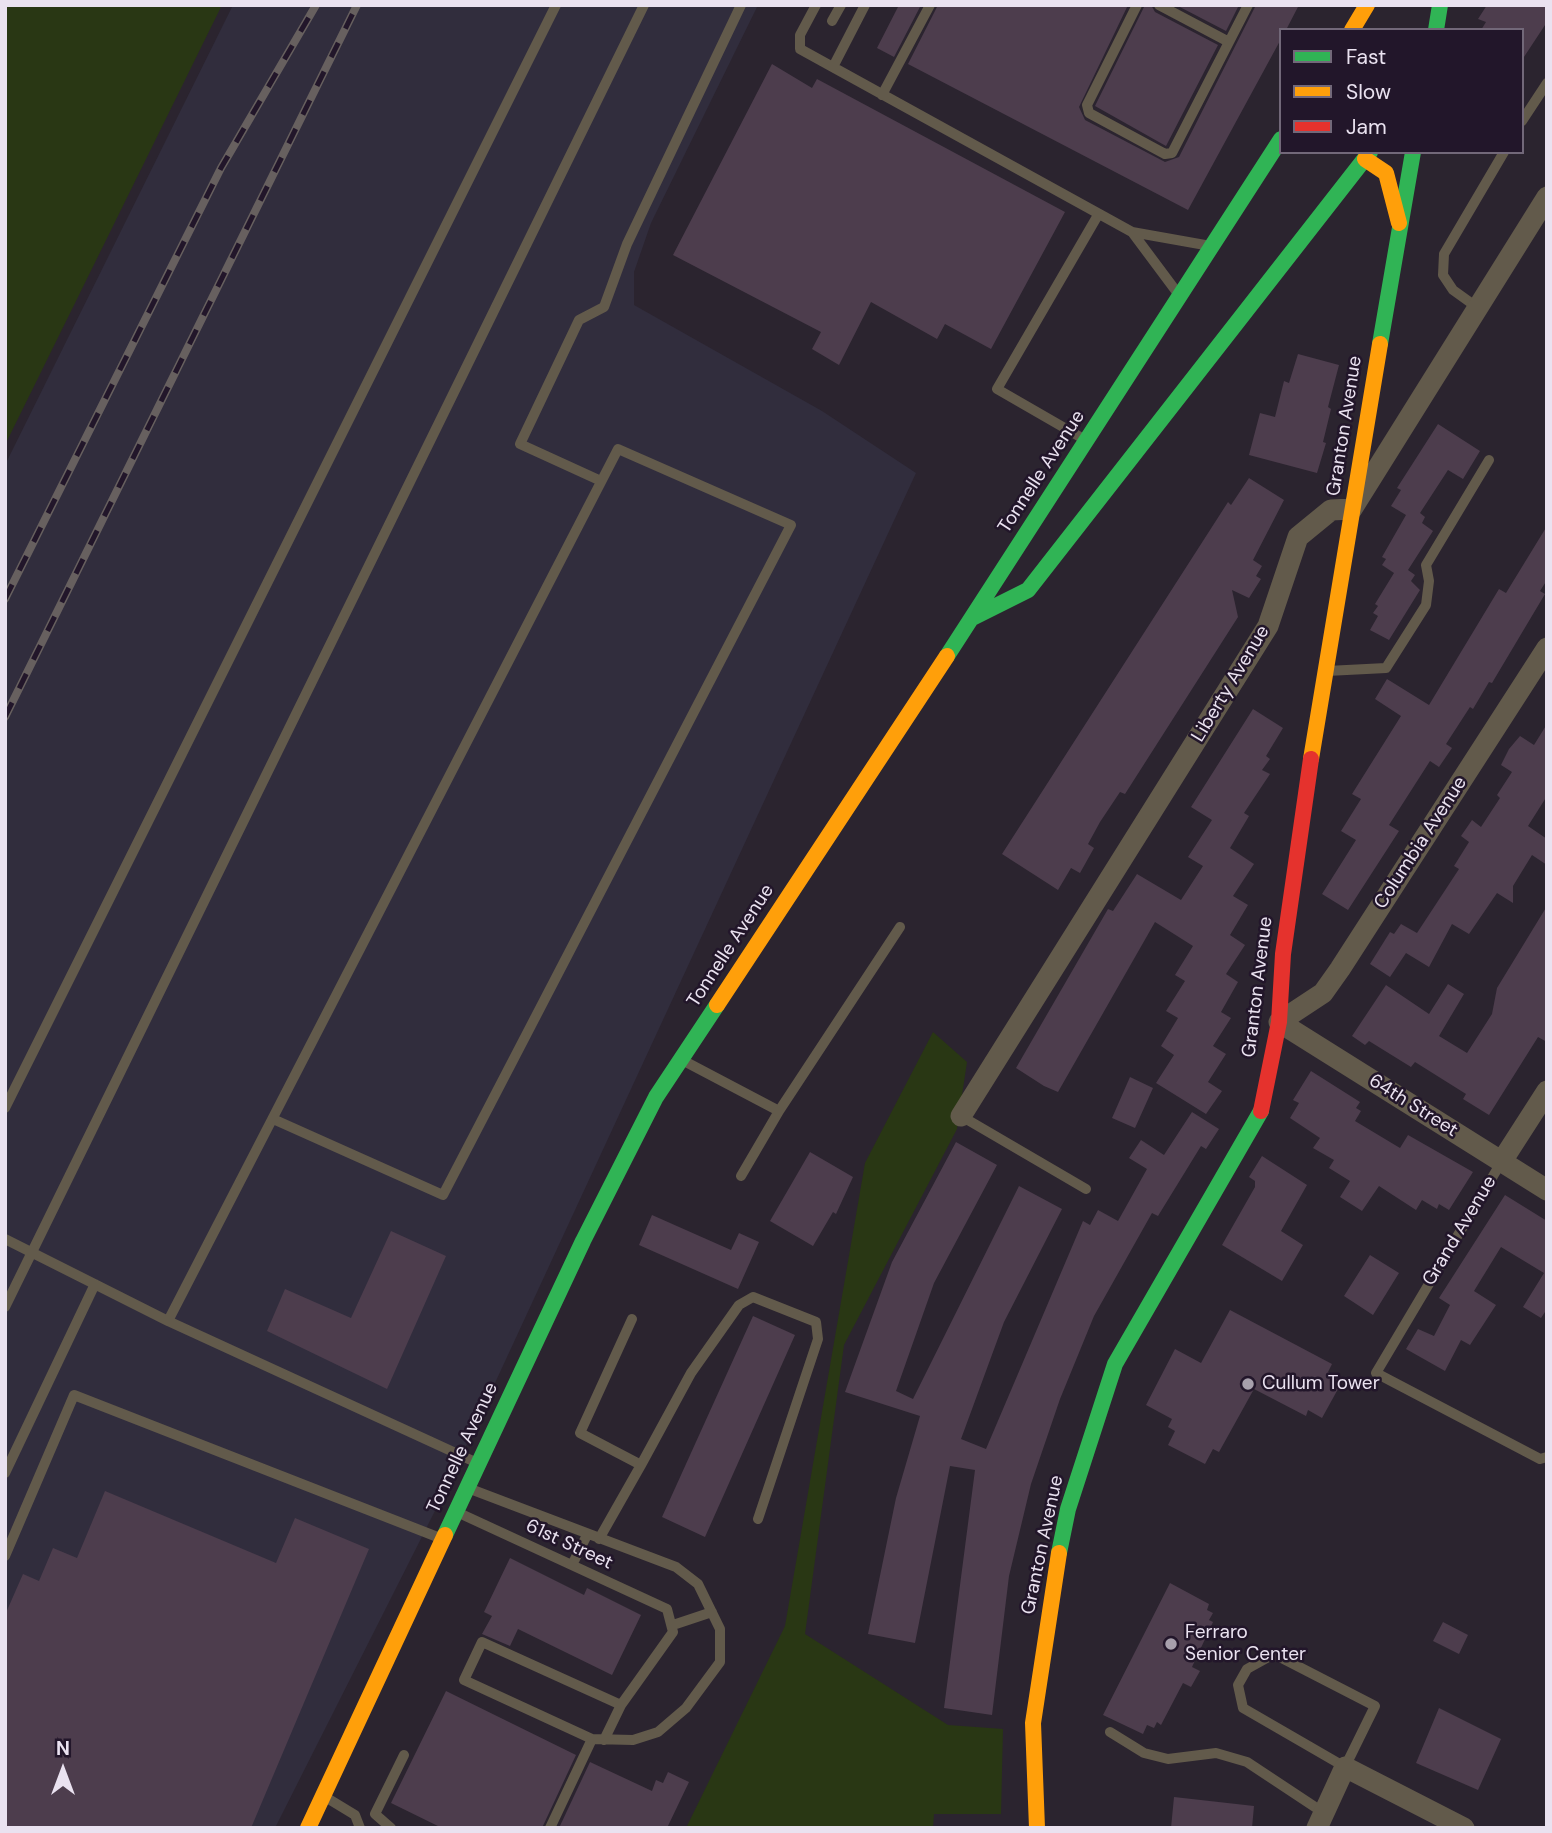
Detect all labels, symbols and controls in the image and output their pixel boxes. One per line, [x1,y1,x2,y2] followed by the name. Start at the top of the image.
[1279,28,1524,154] legend
[1346,43,1386,71] text: Fast
[1346,78,1391,106] text: Slow
[1346,113,1387,141] text: Jam
[1323,354,1367,498] street label: Granton Avenue
[994,406,1090,538] street label: Tonnelle Avenue
[1187,622,1275,746] street label: Liberty Avenue
[1370,772,1472,914] street label: Columbia Avenue
[683,880,779,1012] street label: Tonnelle Avenue
[1238,915,1278,1059] street label: Granton Avenue
[1364,1070,1462,1142] street label: 64th Street
[1418,1172,1502,1290] street label: Grand Avenue
[1262,1373,1380,1395] place label: Cullum Tower
[1240,1376,1256,1392] marker: Cullum Tower
[423,1379,503,1517] street label: Tonnelle Avenue
[1017,1473,1069,1617] street label: Granton Avenue
[522,1515,616,1575] street label: 61st Street
[1185,1622,1306,1666] place label: Ferraro Senior Center
[1163,1636,1179,1652] marker: Ferraro Senior Center
[28,1735,98,1805] north arrow
[56,1736,70,1761] text: N

